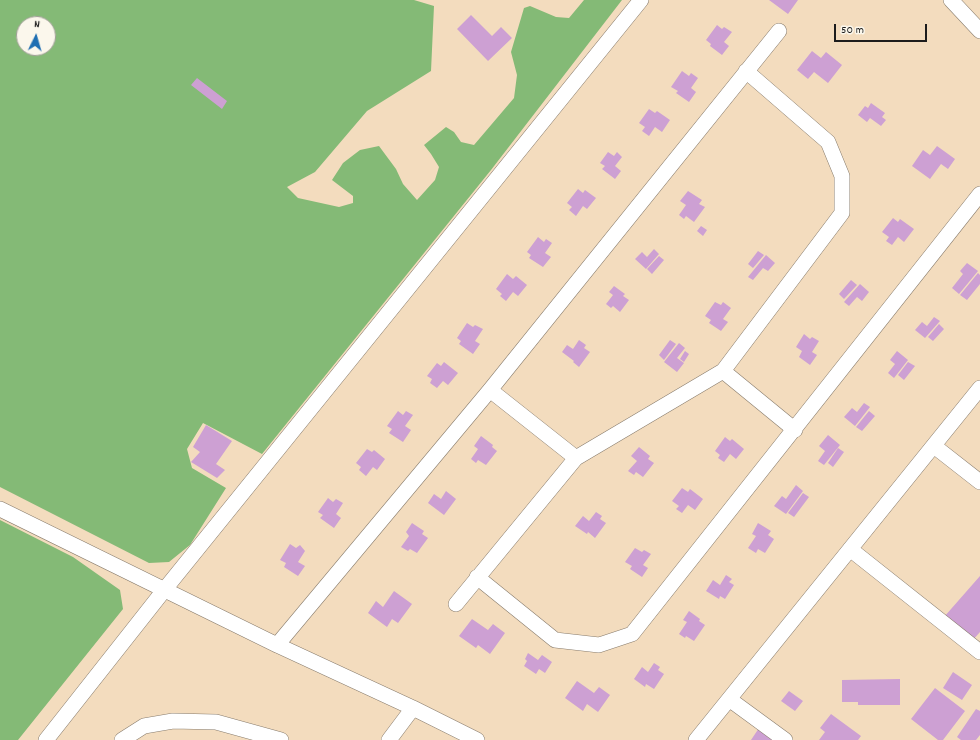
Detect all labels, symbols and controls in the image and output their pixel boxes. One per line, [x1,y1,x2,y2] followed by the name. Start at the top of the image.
[16,16,56,56] north arrow
[836,16,929,42] scale bar
[34,17,40,33] text: N
[841,22,864,39] text: 50 m

